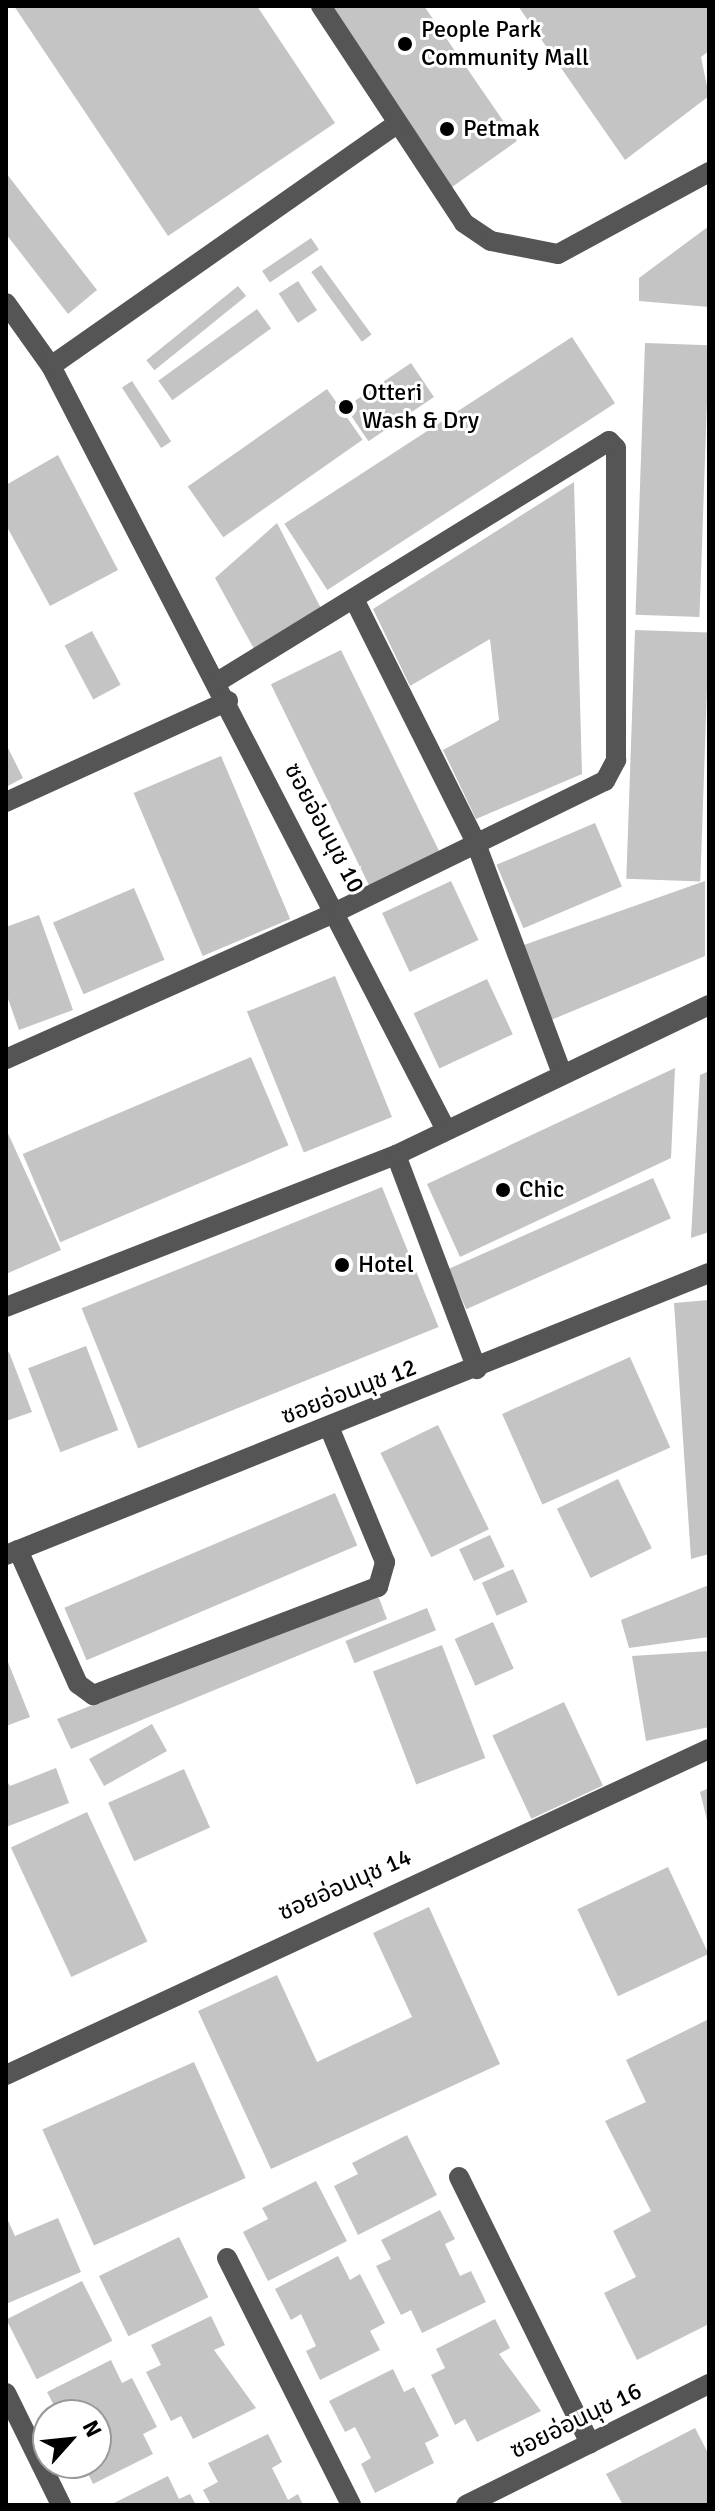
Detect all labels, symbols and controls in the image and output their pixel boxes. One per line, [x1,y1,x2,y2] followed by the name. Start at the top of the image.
[421,16,589,72] place label: People Park Community Mall
[396,35,414,53] marker: People Park Community Mall
[463,115,540,143] place label: Petmak
[438,120,456,138] marker: Petmak
[362,379,479,435] place label: Otteri Wash & Dry
[337,398,355,416] marker: Otteri Wash & Dry
[278,758,370,898] street label: ซอยอ่อนนุช 10
[519,1176,564,1204] place label: Chic
[494,1181,512,1199] marker: Chic
[358,1251,414,1279] place label: Hotel
[333,1256,351,1274] marker: Hotel
[277,1353,421,1431] street label: ซอยอ่อนนุช 12
[274,1843,416,1927] street label: ซอยอ่อนนุช 14
[506,2377,646,2465] street label: ซอยอ่อนนุช 16
[32,2399,112,2479] north arrow
[77,2416,108,2442] text: N

